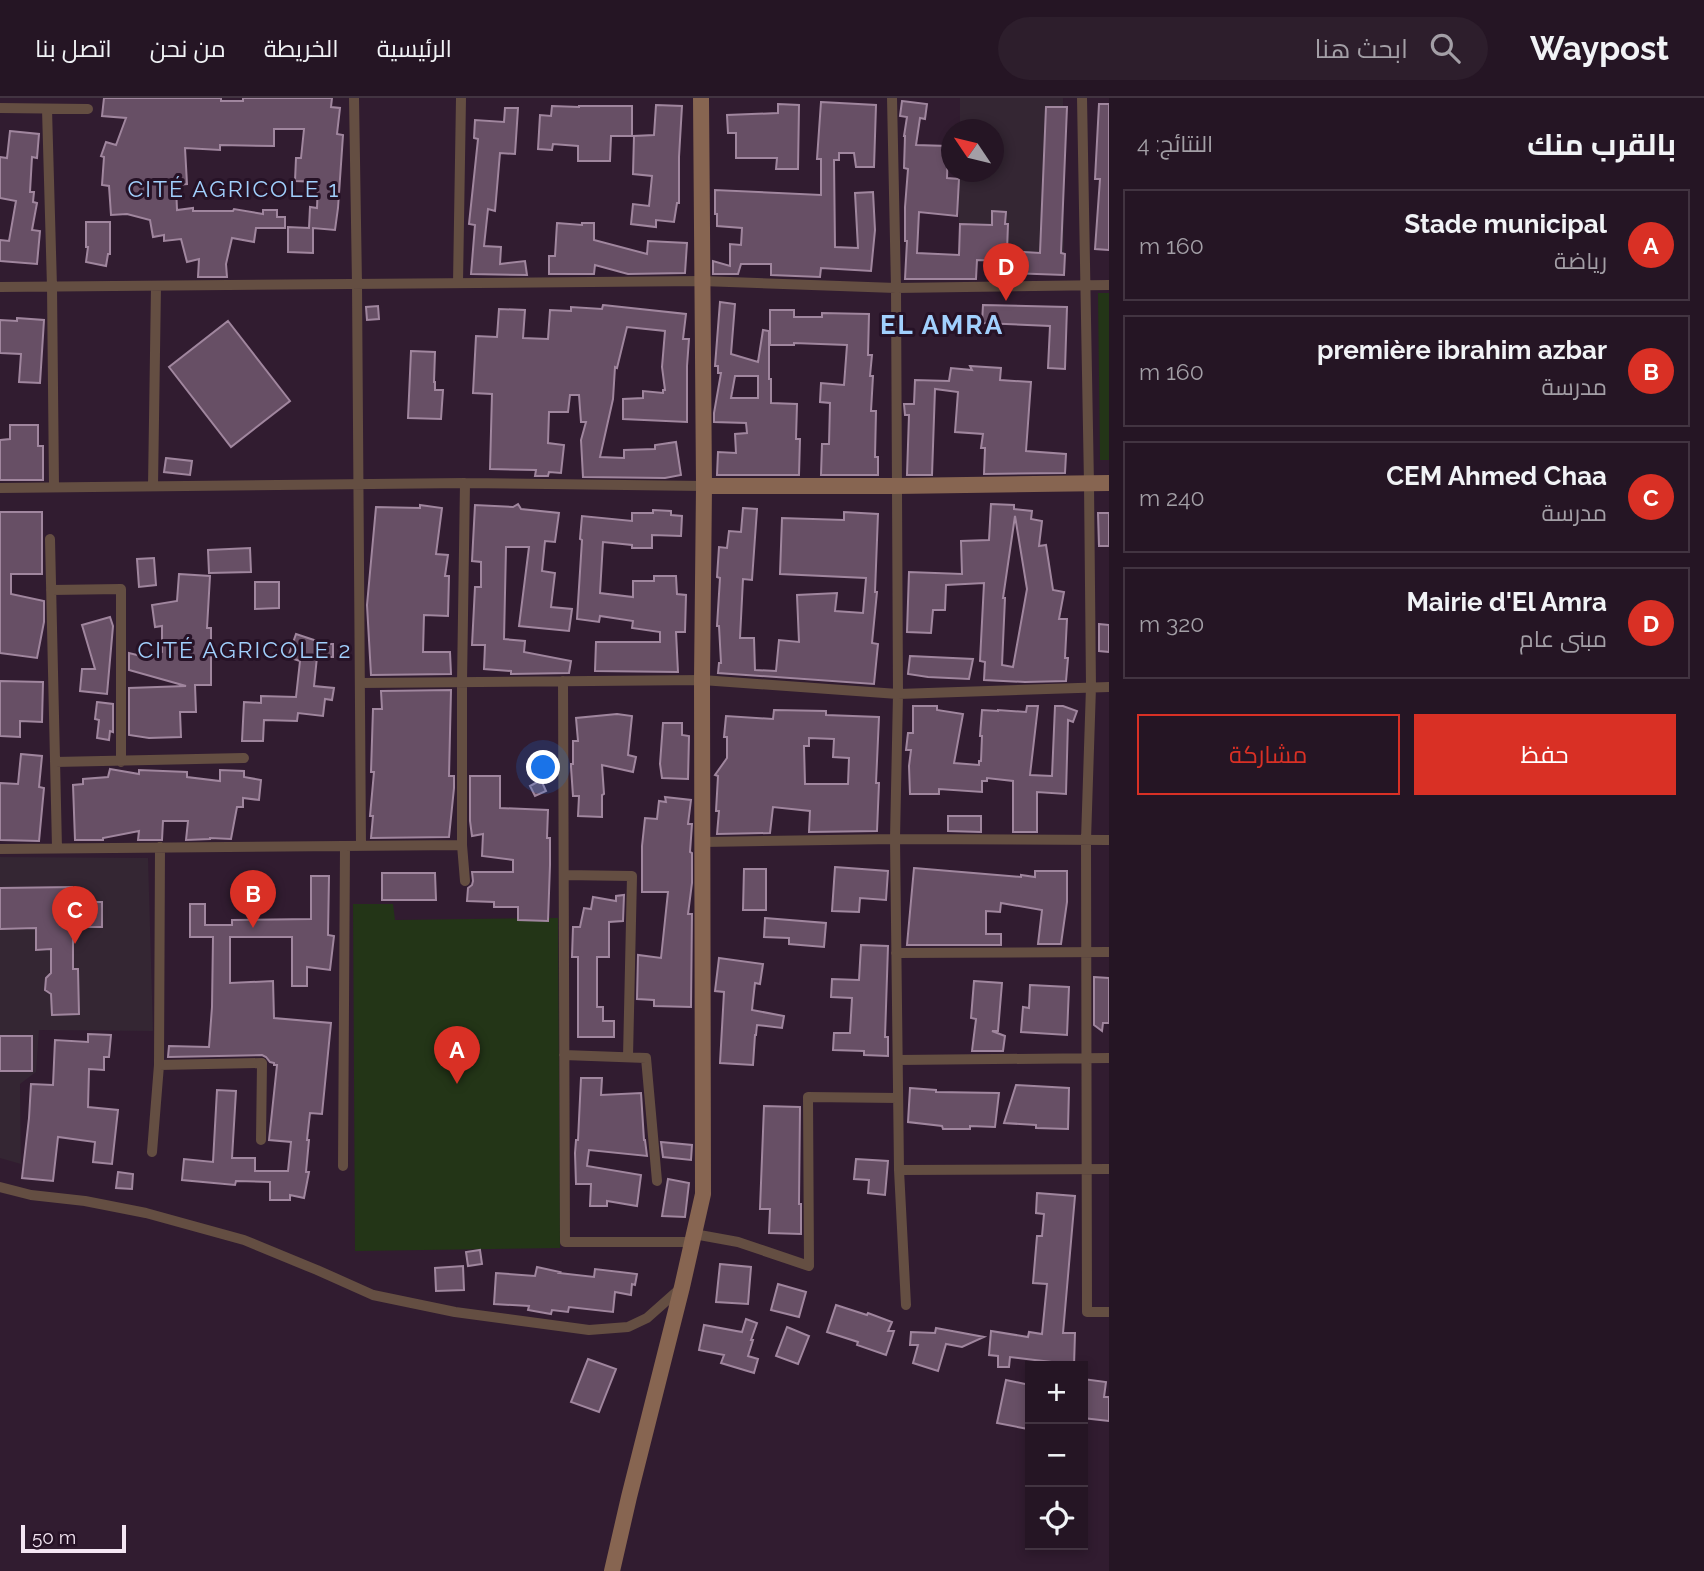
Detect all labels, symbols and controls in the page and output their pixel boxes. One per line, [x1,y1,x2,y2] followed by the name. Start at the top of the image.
[998,17,1488,80] search box
[1426,29,1464,67] icon: search
[1530,29,1669,68] text: Waypost
[35,34,112,63] text: اتصل بنا
[150,34,226,63] text: من نحن
[264,34,339,63] text: الخريطة
[377,34,452,63] text: الرئيسية
[1314,34,1408,64] text: ابحث هنا
[941,119,1004,182] north arrow
[1527,127,1676,162] text: بالقرب منك
[1137,130,1213,157] text: النتائج: 4
[128,175,340,202] district label: CITÉ AGRICOLE 1
[1404,209,1607,239] text: Stade municipal
[1139,232,1204,259] text: 160 m
[1643,232,1659,259] text: A
[983,243,1029,301] pin: D
[1554,247,1607,274] text: رياضة
[880,310,1004,340] district label: EL AMRA
[1317,335,1607,365] text: première ibrahim azbar
[1139,358,1204,385] text: 160 m
[1643,358,1659,385] text: B
[1542,373,1607,400] text: مدرسة
[1386,461,1607,491] text: CEM Ahmed Chaa
[1139,484,1205,511] text: 240 m
[1643,484,1659,511] text: C
[1542,499,1607,526] text: مدرسة
[1407,587,1607,617] text: Mairie d'El Amra
[1139,610,1204,637] text: 320 m
[1643,610,1659,637] text: D
[1519,625,1607,652] text: مبنى عام
[138,636,352,663] district label: CITÉ AGRICOLE 2
[1137,714,1400,795] button: مشاركة
[1414,714,1676,795] button: حفظ
[526,750,560,784] your location
[230,870,276,928] pin: B
[52,886,98,944] pin: C
[434,1026,480,1084] pin: A
[1025,1361,1088,1550] map controls
[1025,1361,1088,1424] button: +
[1025,1424,1088,1487] button: −
[1025,1487,1088,1550] button: locate
[21,1522,126,1554] scale bar
[32,1526,76,1548] text: 50 m

